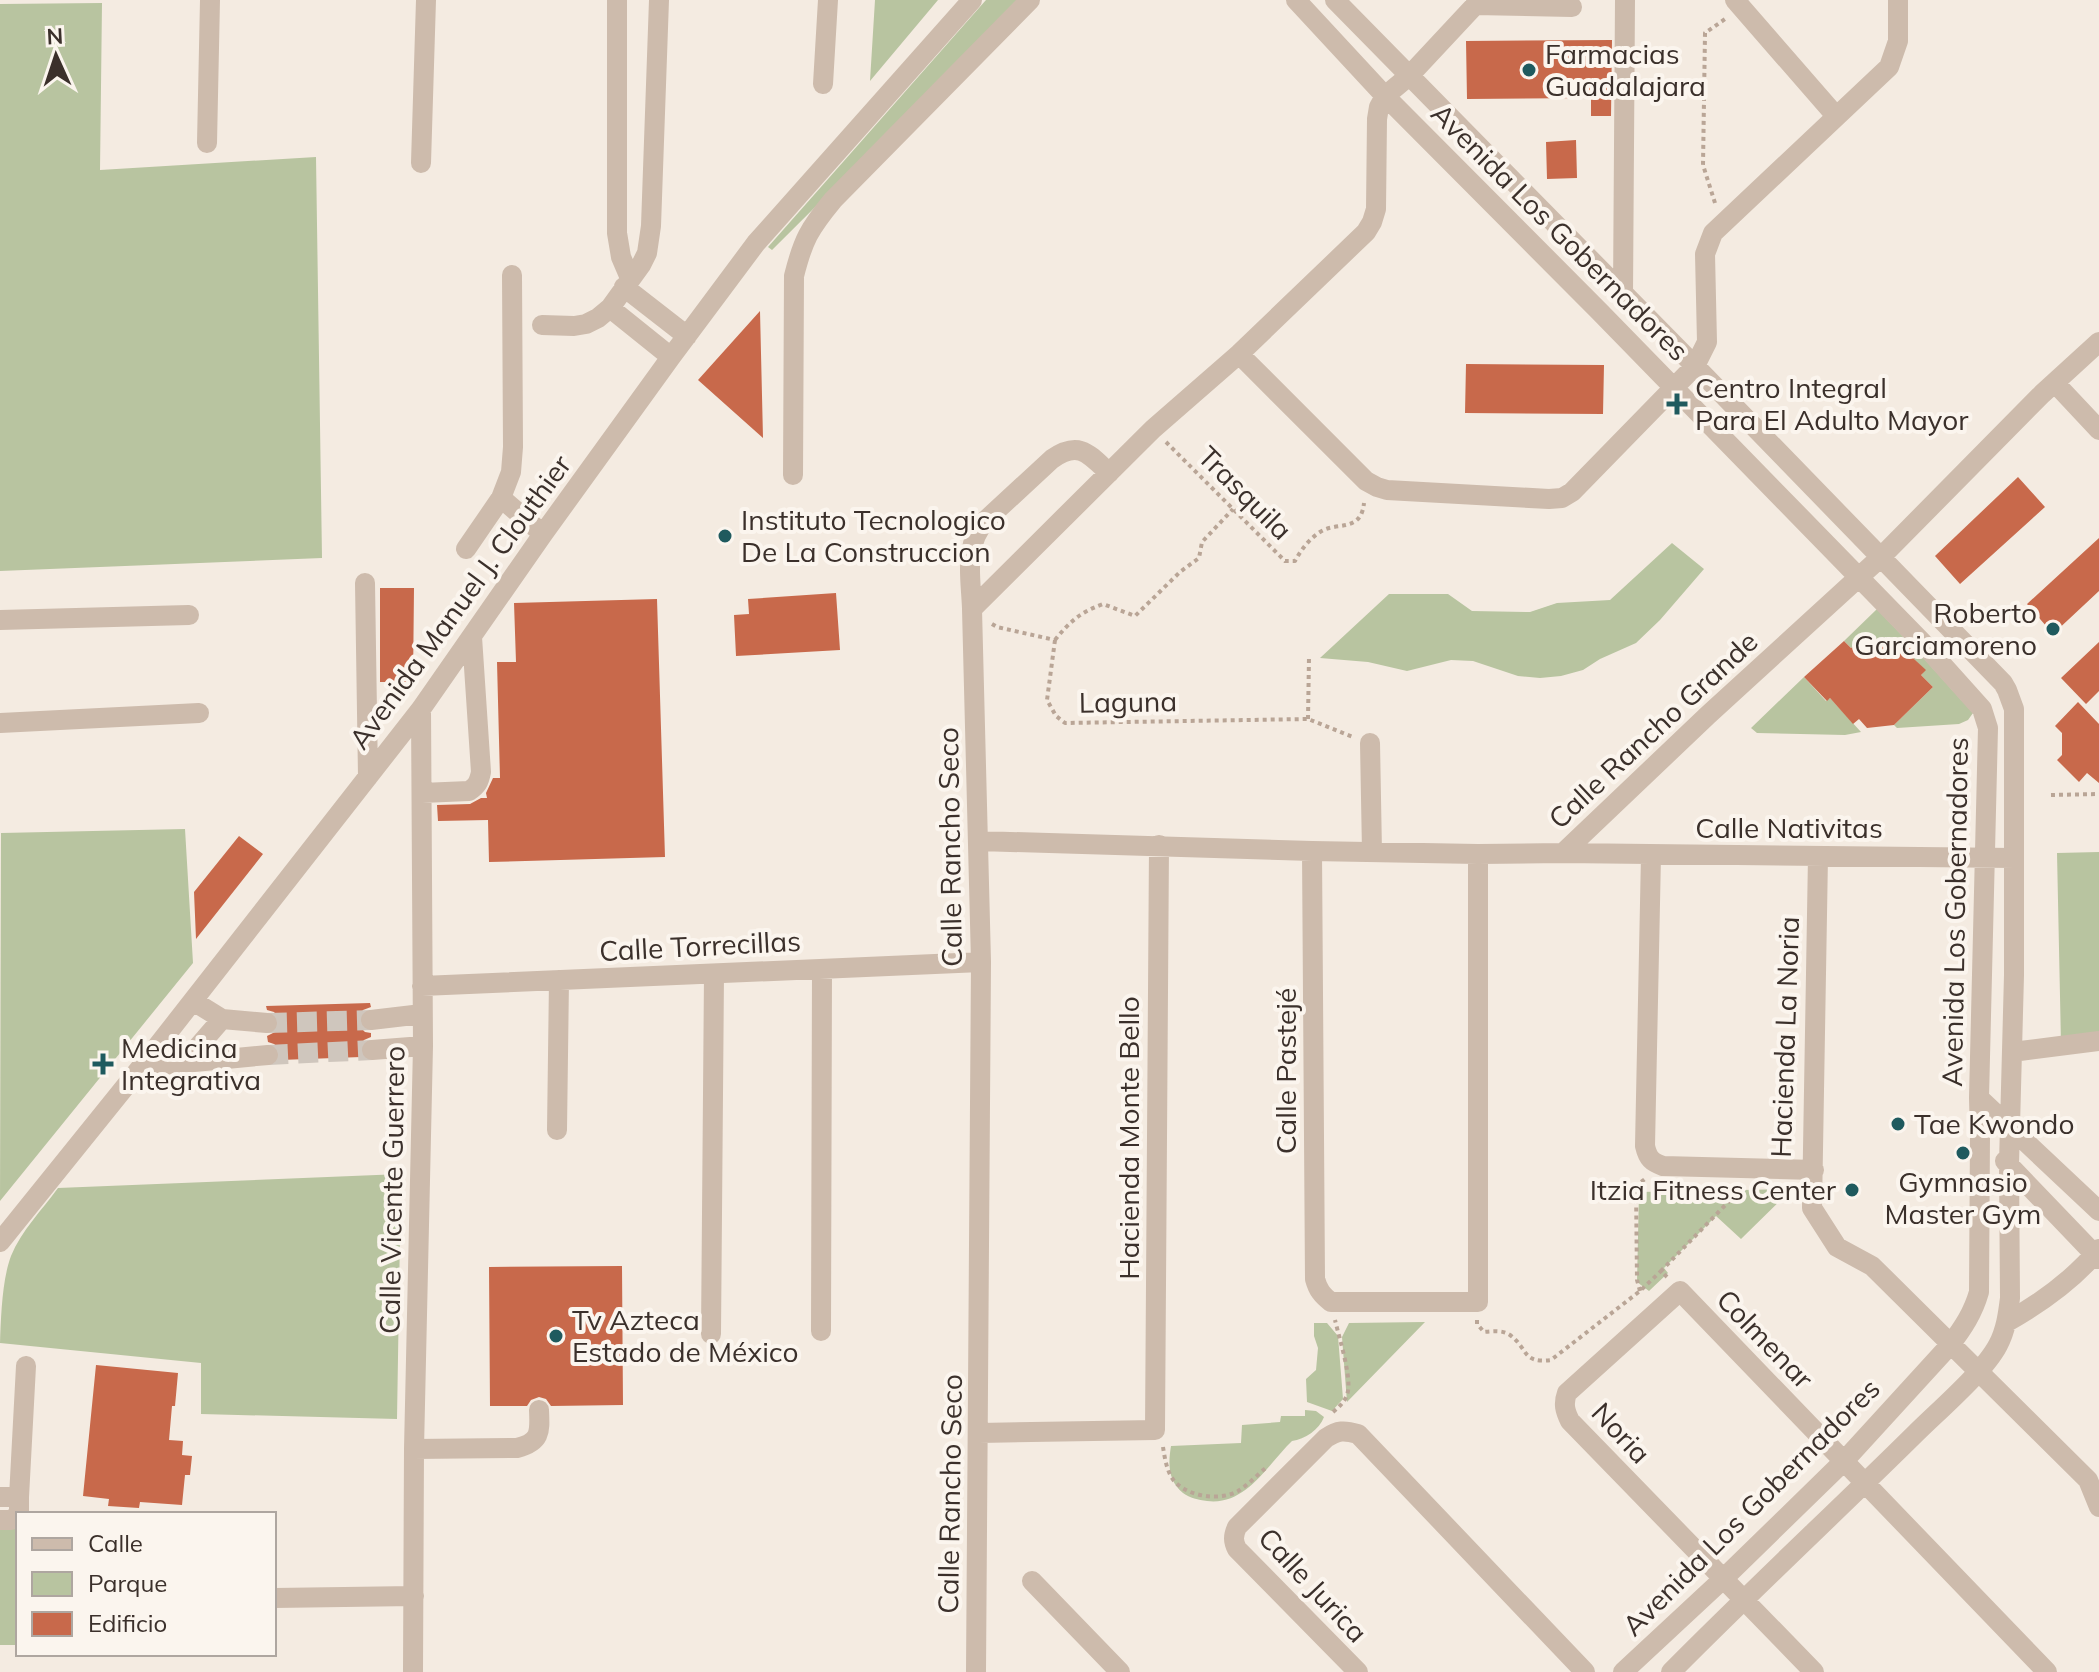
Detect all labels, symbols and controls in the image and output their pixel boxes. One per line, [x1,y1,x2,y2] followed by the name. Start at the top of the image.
[16,16,96,96] north arrow
[46,22,64,50] text: N
[1545,36,1706,103] place label: Farmacias Guadalajara
[1520,61,1538,79] marker: Farmacias Guadalajara
[1424,96,1696,368] street label: Avenida Los Gobernadores
[1695,370,1969,437] place label: Centro Integral Para El Adulto Mayor
[1666,393,1688,415] marker: Centro Integral Para El Adulto Mayor
[1191,438,1300,547] street label: Trasquila
[341,447,579,756] street label: Avenida Manuel J. Clouthier
[741,502,1006,569] place label: Instituto Tecnologico De La Construccion
[716,527,734,545] marker: Instituto Tecnologico De La Construccion
[1854,595,2037,662] place label: Roberto Garciamoreno
[2044,620,2062,638] marker: Roberto Garciamoreno
[1541,624,1764,836] street label: Calle Rancho Grande
[1079,683,1177,720] street label: Laguna
[930,727,969,967] street label: Calle Rancho Seco
[1934,737,1975,1087] street label: Avenida Los Gobernadores
[1695,810,1883,845] street label: Calle Nativitas
[1763,916,1806,1158] street label: Hacienda La Noria
[598,923,802,968] street label: Calle Torrecillas
[1268,988,1303,1154] street label: Calle Pastejé
[1111,996,1146,1280] street label: Hacienda Monte Bello
[121,1030,261,1097] place label: Medicina Integrativa
[371,1046,412,1334] street label: Calle Vicente Guerrero
[92,1053,114,1075] marker: Medicina Integrativa
[1914,1106,2074,1141] place label: Tae Kwondo
[1889,1115,1907,1133] marker: Tae Kwondo
[1954,1144,1972,1162] marker: Gymnasio Master Gym
[1885,1164,2041,1231] place label: Gymnasio Master Gym
[1590,1172,1837,1207] place label: Itzia Fitness Center
[1843,1181,1861,1199] marker: Itzia Fitness Center
[1710,1282,1822,1396] street label: Colmenar
[572,1302,798,1369] place label: Tv Azteca Estado de México
[547,1327,565,1345] marker: Tv Azteca Estado de México
[1615,1371,1887,1643] street label: Avenida Los Gobernadores
[930,1374,969,1614] street label: Calle Rancho Seco
[1585,1395,1658,1470] street label: Noria
[16,1512,276,1656] legend
[1251,1520,1375,1649] street label: Calle Jurica
[88,1528,143,1558] text: Calle
[88,1568,167,1598] text: Parque
[88,1608,167,1638] text: Edificio

